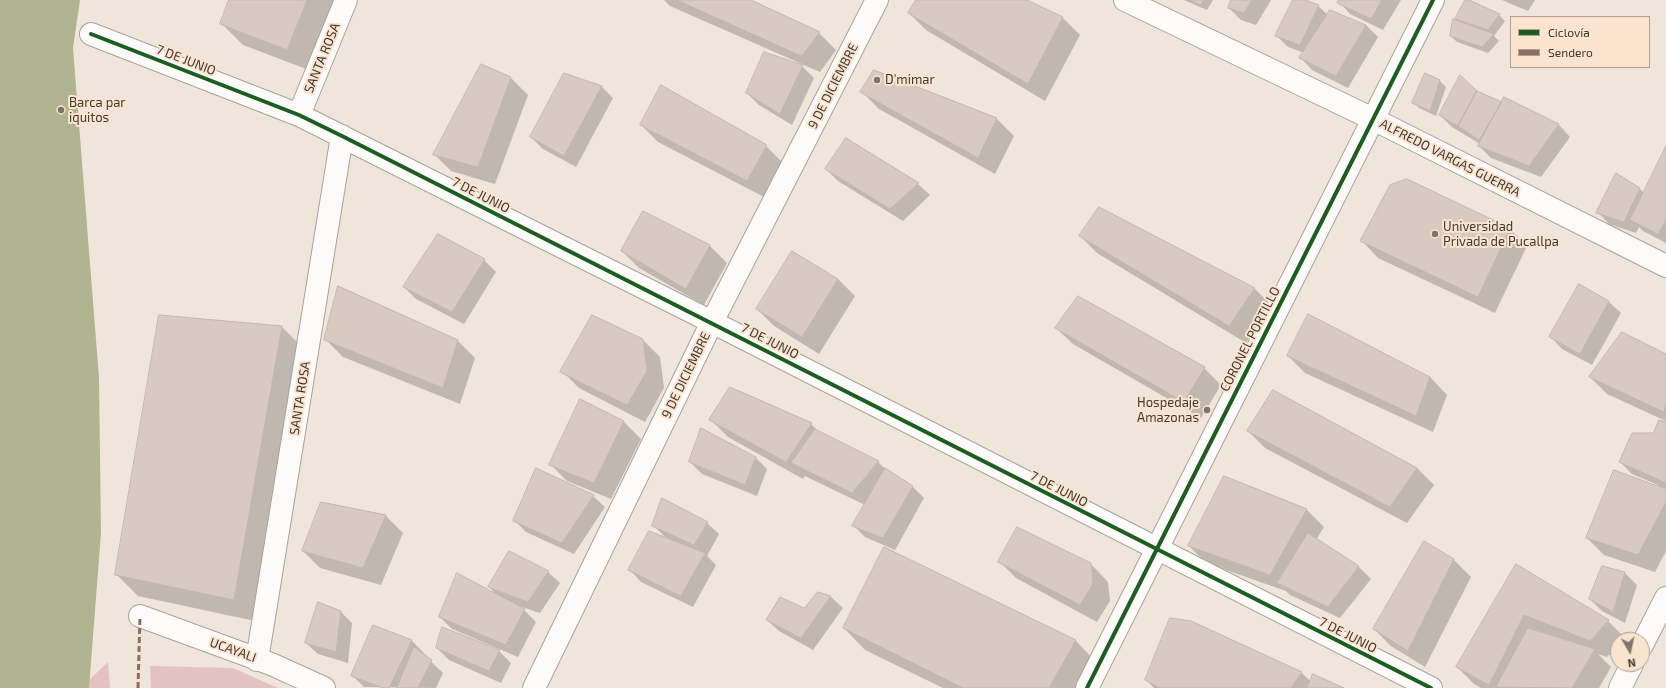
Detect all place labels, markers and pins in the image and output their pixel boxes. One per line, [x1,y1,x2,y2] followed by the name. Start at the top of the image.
[885,72,935,88] place label: D'mimar
[872,75,882,85] marker: D'mimar
[69,95,126,126] place label: Barca par iquitos
[56,105,66,115] marker: Barca par iquitos
[1443,219,1559,250] place label: Universidad Privada de Pucallpa
[1430,229,1440,239] marker: Universidad Privada de Pucallpa
[1137,395,1199,426] place label: Hospedaje Amazonas
[1202,405,1212,415] marker: Hospedaje Amazonas

